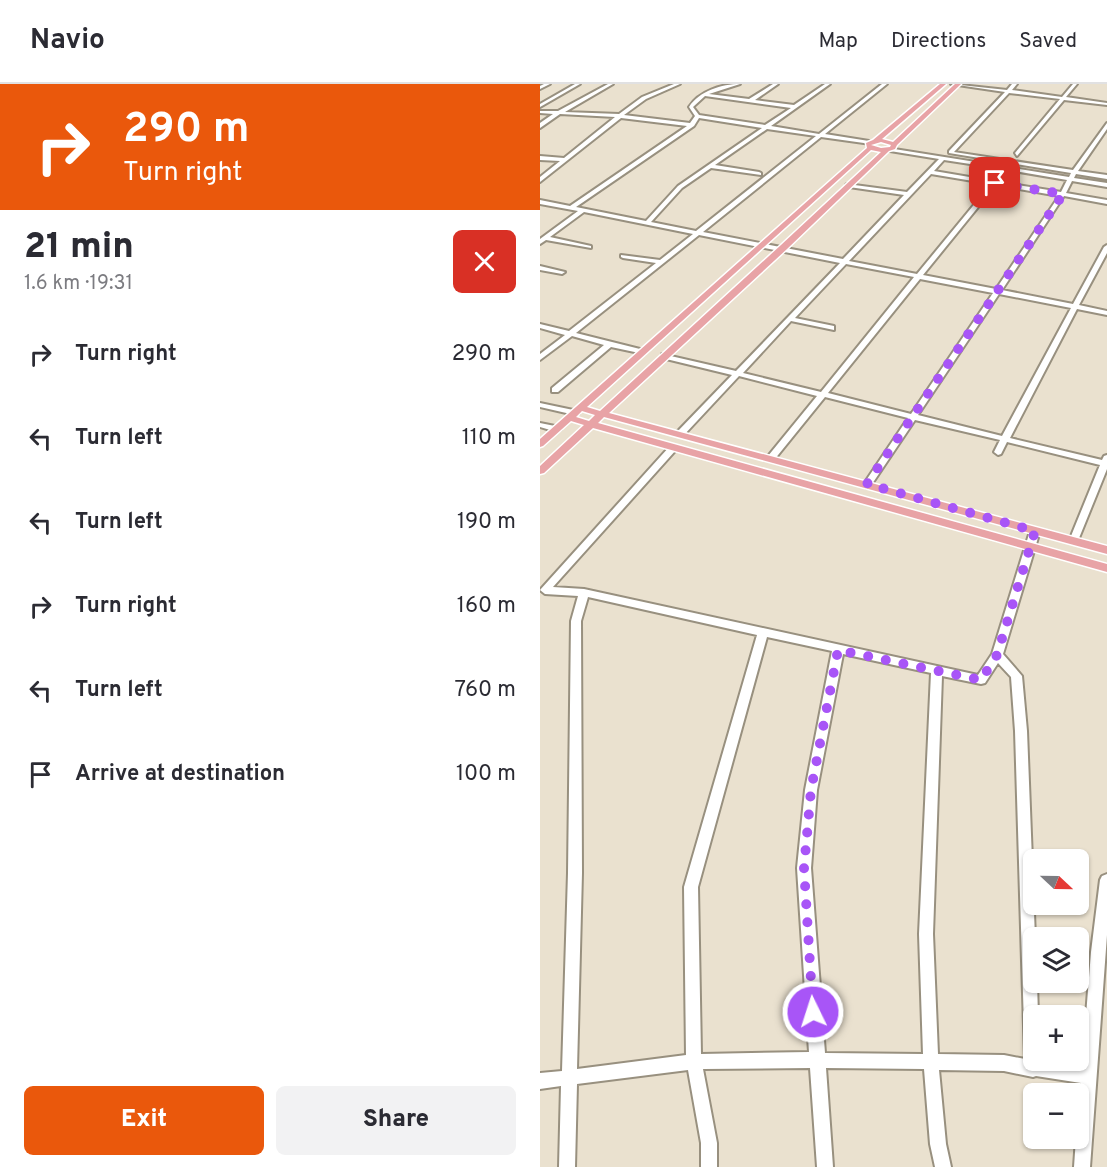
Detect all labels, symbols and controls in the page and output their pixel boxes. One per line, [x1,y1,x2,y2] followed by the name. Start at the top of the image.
[30,23,105,59] text: Navio
[818,28,858,55] text: Map
[891,28,986,55] text: Directions
[1019,28,1077,55] text: Saved
[123,104,250,157] text: 290 m
[24,108,102,186] icon: right
[123,156,242,190] text: Turn right
[969,157,1020,208] pin
[978,166,1011,199] icon: arrive
[24,225,134,271] text: 21 min
[453,230,516,293] button: close
[24,271,133,297] text: 1.6 km · 19:31
[24,338,57,371] icon: right
[75,341,177,368] text: Turn right
[452,341,516,368] text: 290 m
[24,422,57,455] icon: left
[75,425,163,452] text: Turn left
[462,425,516,452] text: 110 m
[24,506,57,539] icon: left
[75,509,163,536] text: Turn left
[457,509,516,536] text: 190 m
[24,590,57,623] icon: right
[75,593,177,620] text: Turn right
[457,593,516,620] text: 160 m
[24,674,57,707] icon: left
[75,677,163,704] text: Turn left
[455,677,516,704] text: 760 m
[24,758,57,791] icon: arrive
[75,761,285,788] text: Arrive at destination
[456,761,516,788] text: 100 m
[1023,849,1089,915] north arrow
[1023,849,1089,1149] map controls
[1023,927,1089,993] button: layers
[781,980,845,1044] position arrow
[1023,1005,1089,1071] button: +
[1023,1083,1089,1149] button: −
[24,1086,264,1155] button: Exit
[276,1086,516,1155] button: Share

